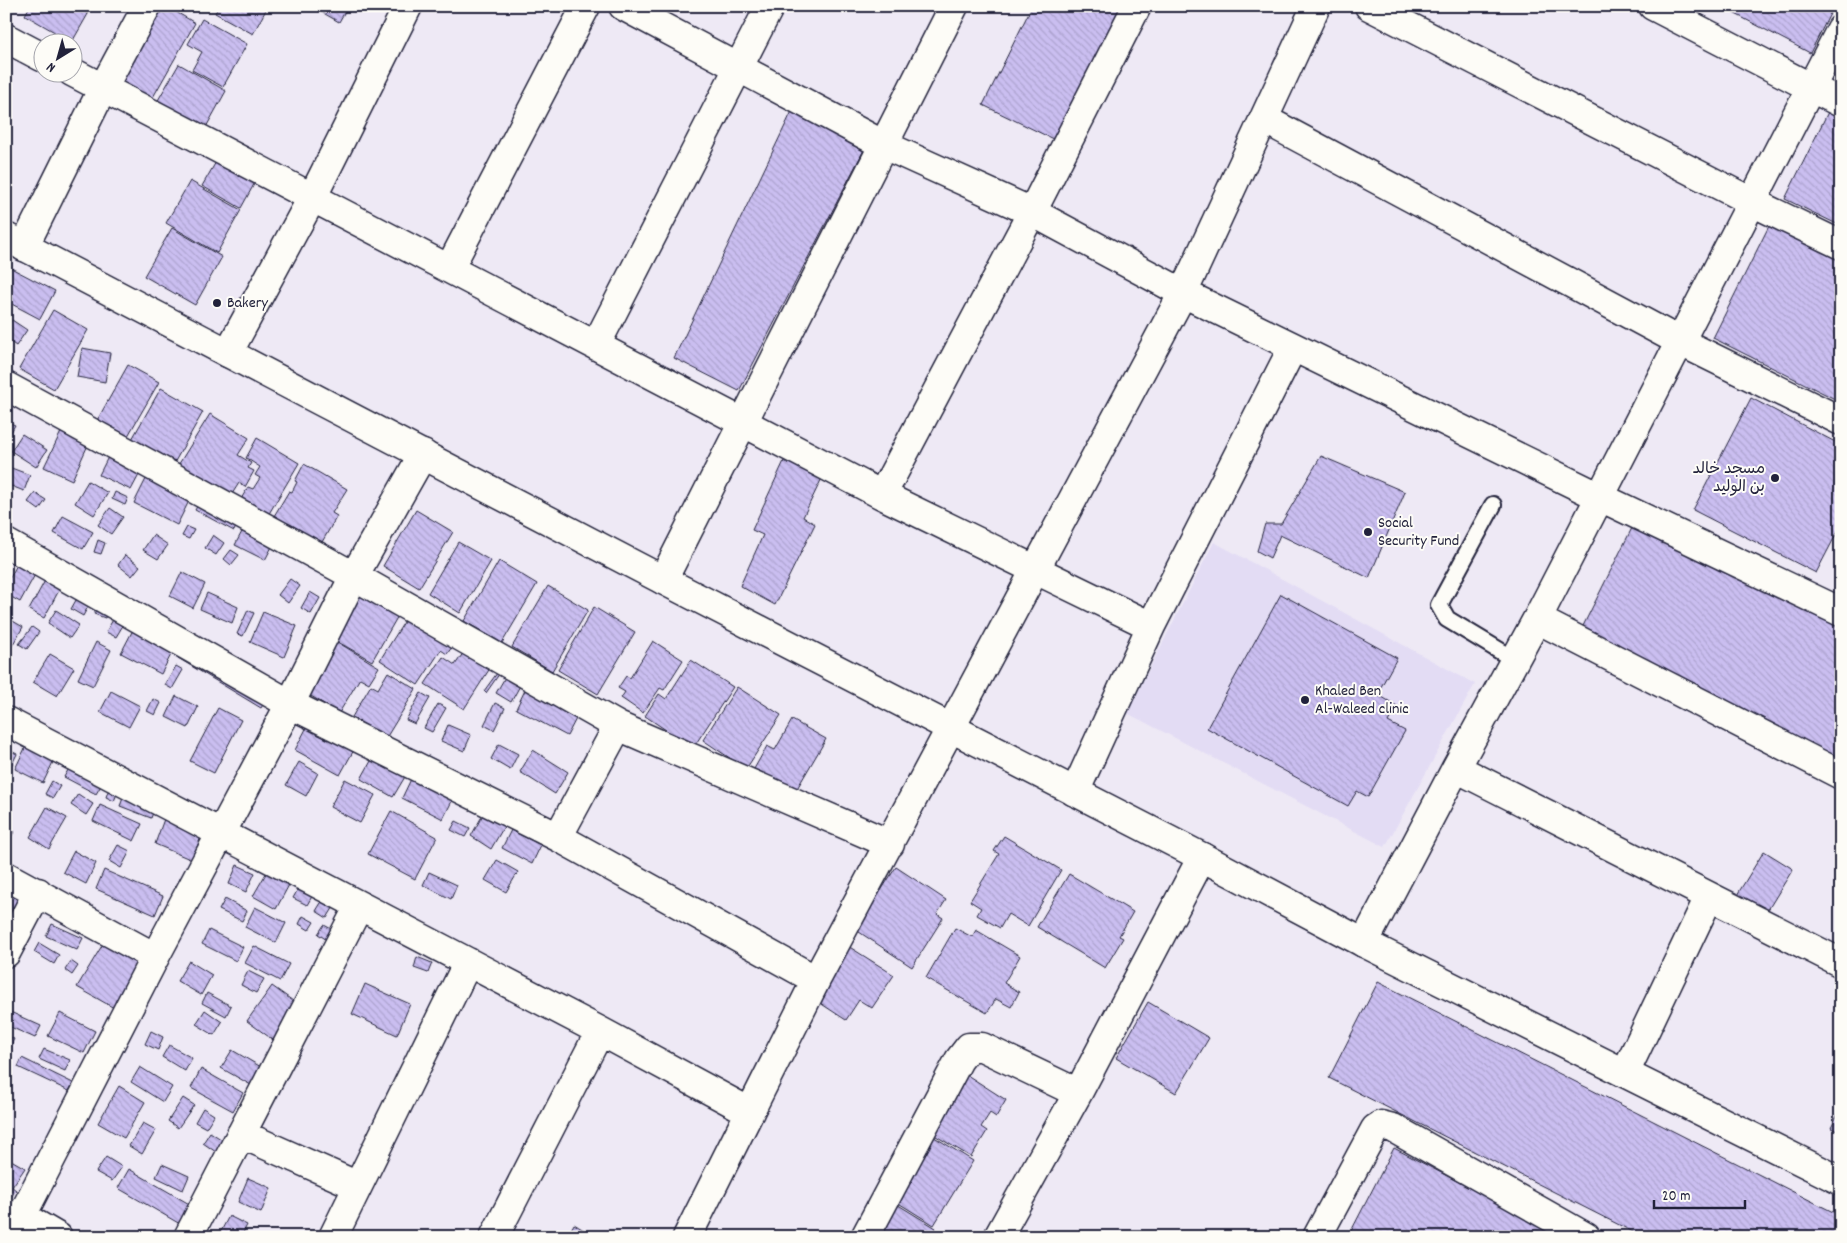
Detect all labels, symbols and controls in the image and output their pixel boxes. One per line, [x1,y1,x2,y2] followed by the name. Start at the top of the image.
[32,32,82,82] north arrow
[43,57,60,77] text: N
[227,292,269,315] place label: Bakery
[211,297,223,309] marker: Bakery
[1692,458,1765,499] place label: مسجد خالد بن الوليد
[1769,472,1781,484] marker: مسجد خالد بن الوليد
[1378,512,1459,553] place label: Social Security Fund
[1362,526,1374,538] marker: Social Security Fund
[1315,680,1409,721] place label: Khaled Ben Al-Waleed clinic
[1299,694,1311,706] marker: Khaled Ben Al-Waleed clinic
[1654,1178,1746,1210] scale bar
[1662,1186,1690,1208] text: 20 m

